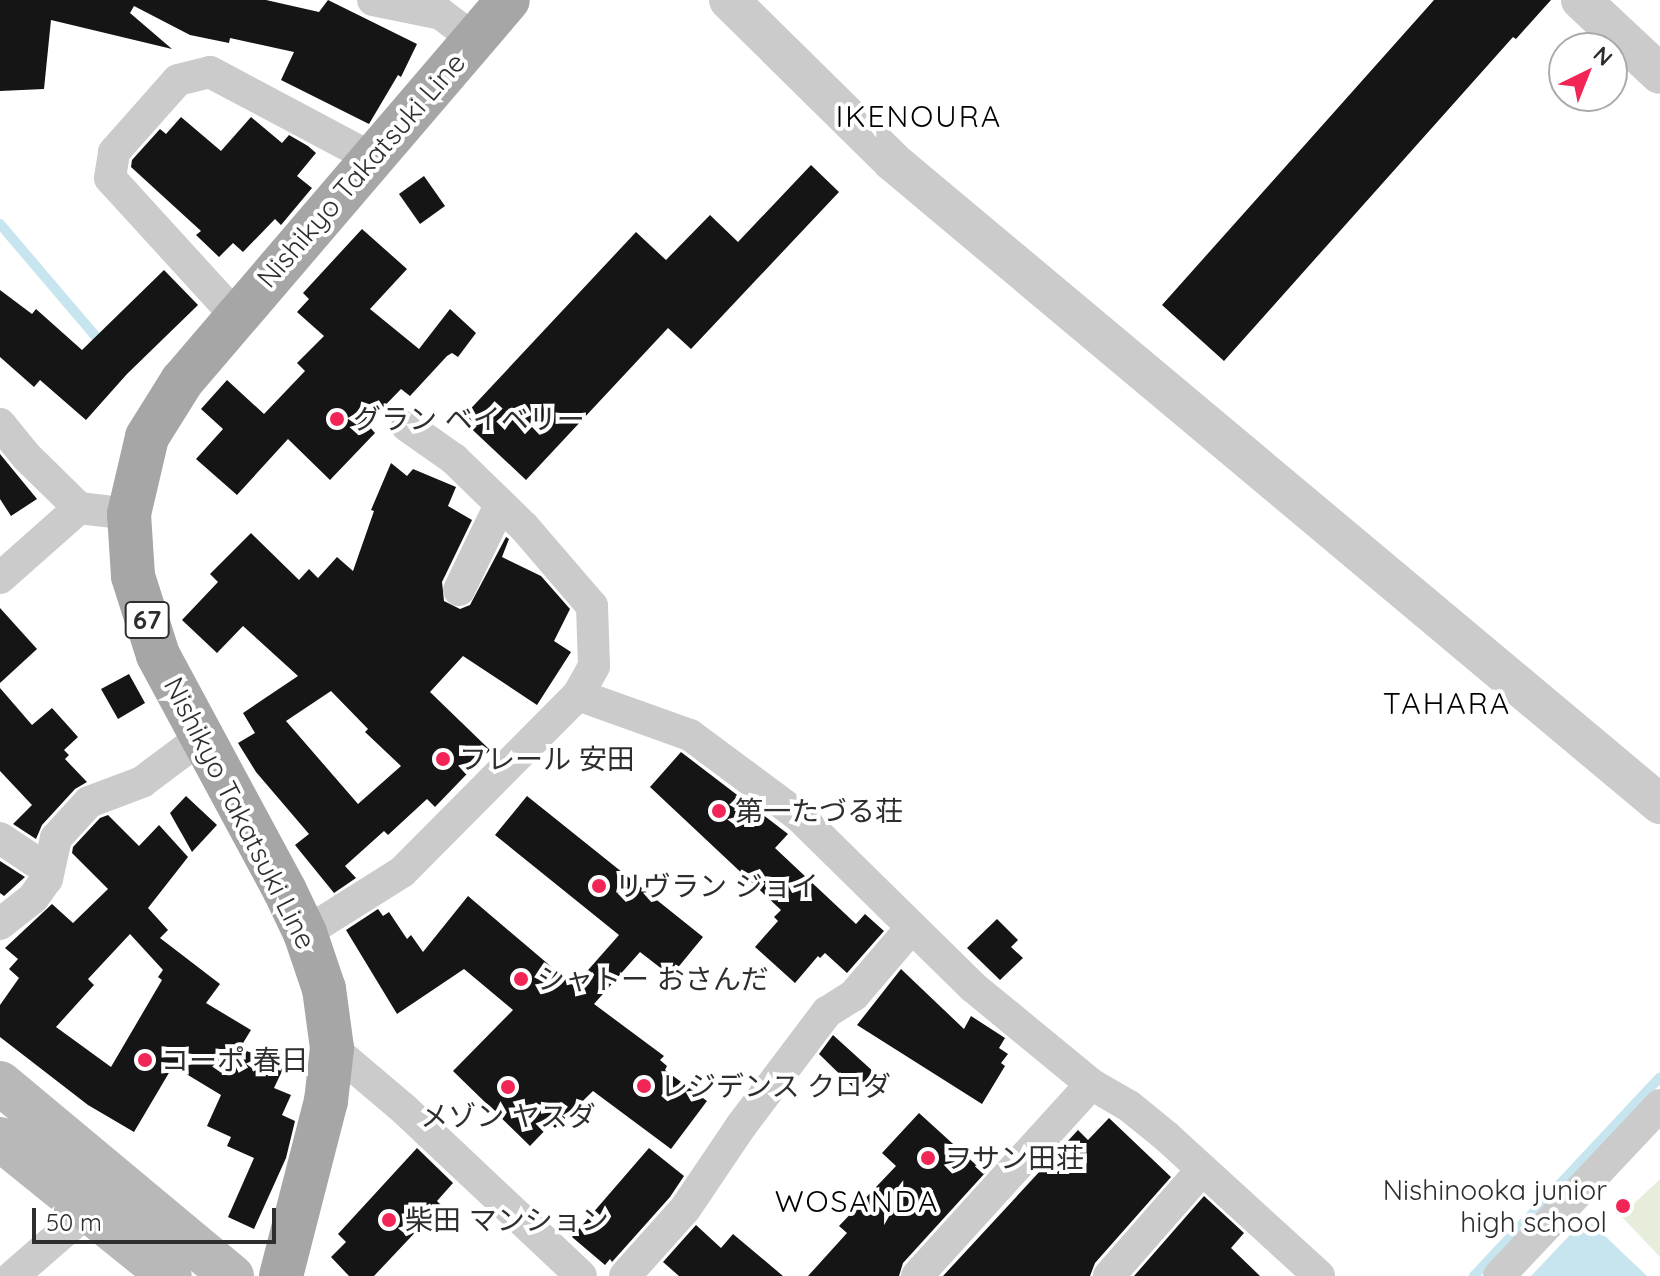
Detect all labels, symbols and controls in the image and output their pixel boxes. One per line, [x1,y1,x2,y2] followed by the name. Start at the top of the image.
[1548,32,1628,112] north arrow
[1588,40,1618,72] text: N
[250,46,472,294] street label: Nishikyo Takatsuki Line
[836,98,1002,134] district label: IKENOURA
[353,402,585,436] place label: グラン ベイベリー
[328,410,346,428] marker: グラン ベイベリー
[123,598,171,642] road number: 67
[157,672,323,954] street label: Nishikyo Takatsuki Line
[1383,685,1511,721] district label: TAHARA
[459,742,635,776] place label: フレール 安田
[434,750,452,768] marker: フレール 安田
[735,794,903,828] place label: 第一たづる荘
[710,802,728,820] marker: 第一たづる荘
[615,869,819,903] place label: リヴラン ジョイ
[590,877,608,895] marker: リヴラン ジョイ
[537,962,769,996] place label: シャトー おさんだ
[512,970,530,988] marker: シャトー おさんだ
[161,1043,309,1077] place label: コーポ 春日
[136,1051,154,1069] marker: コーポ 春日
[660,1069,892,1103] place label: レジデンス クロダ
[635,1077,653,1095] marker: レジデンス クロダ
[499,1078,517,1096] marker: メゾン ヤスダ
[420,1099,596,1133] place label: メゾン ヤスダ
[944,1141,1084,1175] place label: ヲサン田荘
[919,1149,937,1167] marker: ヲサン田荘
[1383,1173,1607,1239] place label: Nishinooka junior high school
[775,1183,939,1219] district label: WOSANDA
[36,1192,280,1242] scale bar
[1614,1197,1632,1215] marker: Nishinooka junior high school
[405,1203,609,1237] place label: 柴田 マンション
[46,1207,102,1237] text: 50 m
[380,1211,398,1229] marker: 柴田 マンション

